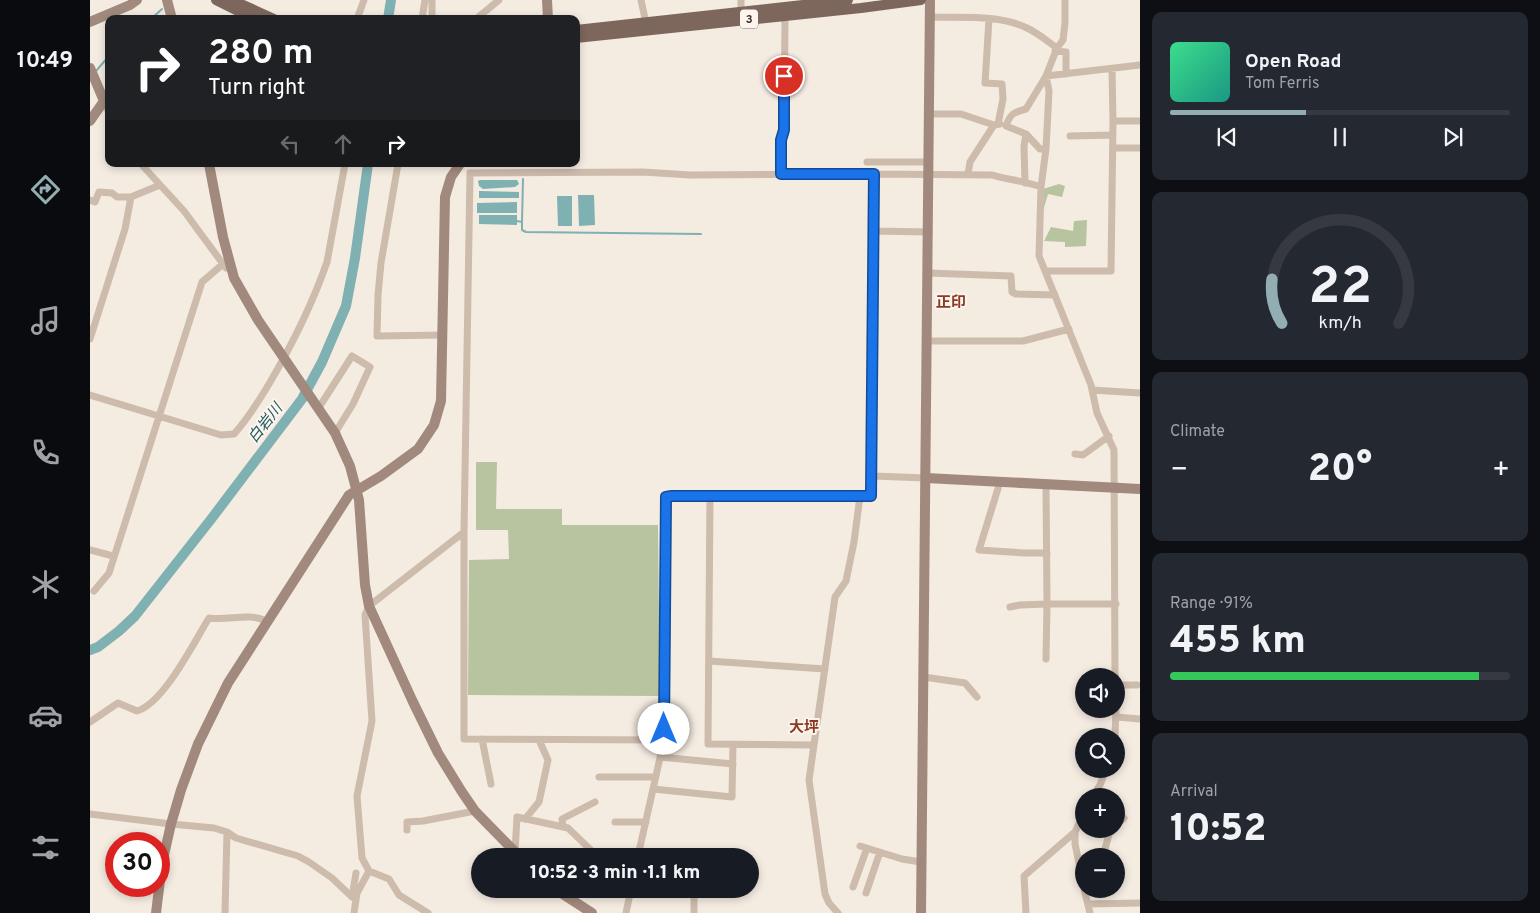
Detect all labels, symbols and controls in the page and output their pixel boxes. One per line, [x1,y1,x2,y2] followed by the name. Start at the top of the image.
[740,10,758,28] road number: 3
[208,32,313,76] text: 280 m
[125,35,190,100] icon: right
[17,48,73,75] text: 10:49
[1245,50,1341,74] text: Open Road
[763,55,805,97] pin
[770,62,798,90] icon: arrive
[1245,74,1319,94] text: Tom Ferris
[208,75,305,102] text: Turn right
[1213,123,1241,151] icon: previous
[1326,123,1354,151] icon: pause
[1439,123,1467,151] icon: next
[276,130,304,158] icon: left
[329,130,357,158] icon: ahead
[382,130,410,158] icon: right
[28,172,63,207] icon: directions
[1308,256,1372,322] text: 22
[936,294,966,313] district label: 正印
[28,303,63,338] icon: music
[1318,312,1362,335] text: km/h
[245,399,289,448] water label: 白岩川
[1170,422,1225,442] text: Climate
[28,435,63,470] icon: phone
[1308,446,1372,495] text: 20°
[1170,453,1188,489] text: −
[1492,453,1510,489] text: +
[28,567,63,602] icon: climate
[1170,594,1253,614] text: Range · 91%
[1170,618,1306,667] text: 455 km
[1075,668,1125,898] map controls
[1075,668,1125,718] button: sound
[28,698,63,733] icon: car
[637,702,689,754] position arrow
[789,719,819,738] district label: 大坪
[1075,728,1125,778] button: search
[1170,782,1218,802] text: Arrival
[1075,788,1125,838] button: +
[1170,806,1267,855] text: 10:52
[28,830,63,865] icon: filters
[105,832,170,897] speed limit sign: 30
[1075,848,1125,898] button: −
[530,861,700,885] text: 10:52 · 3 min · 1.1 km

